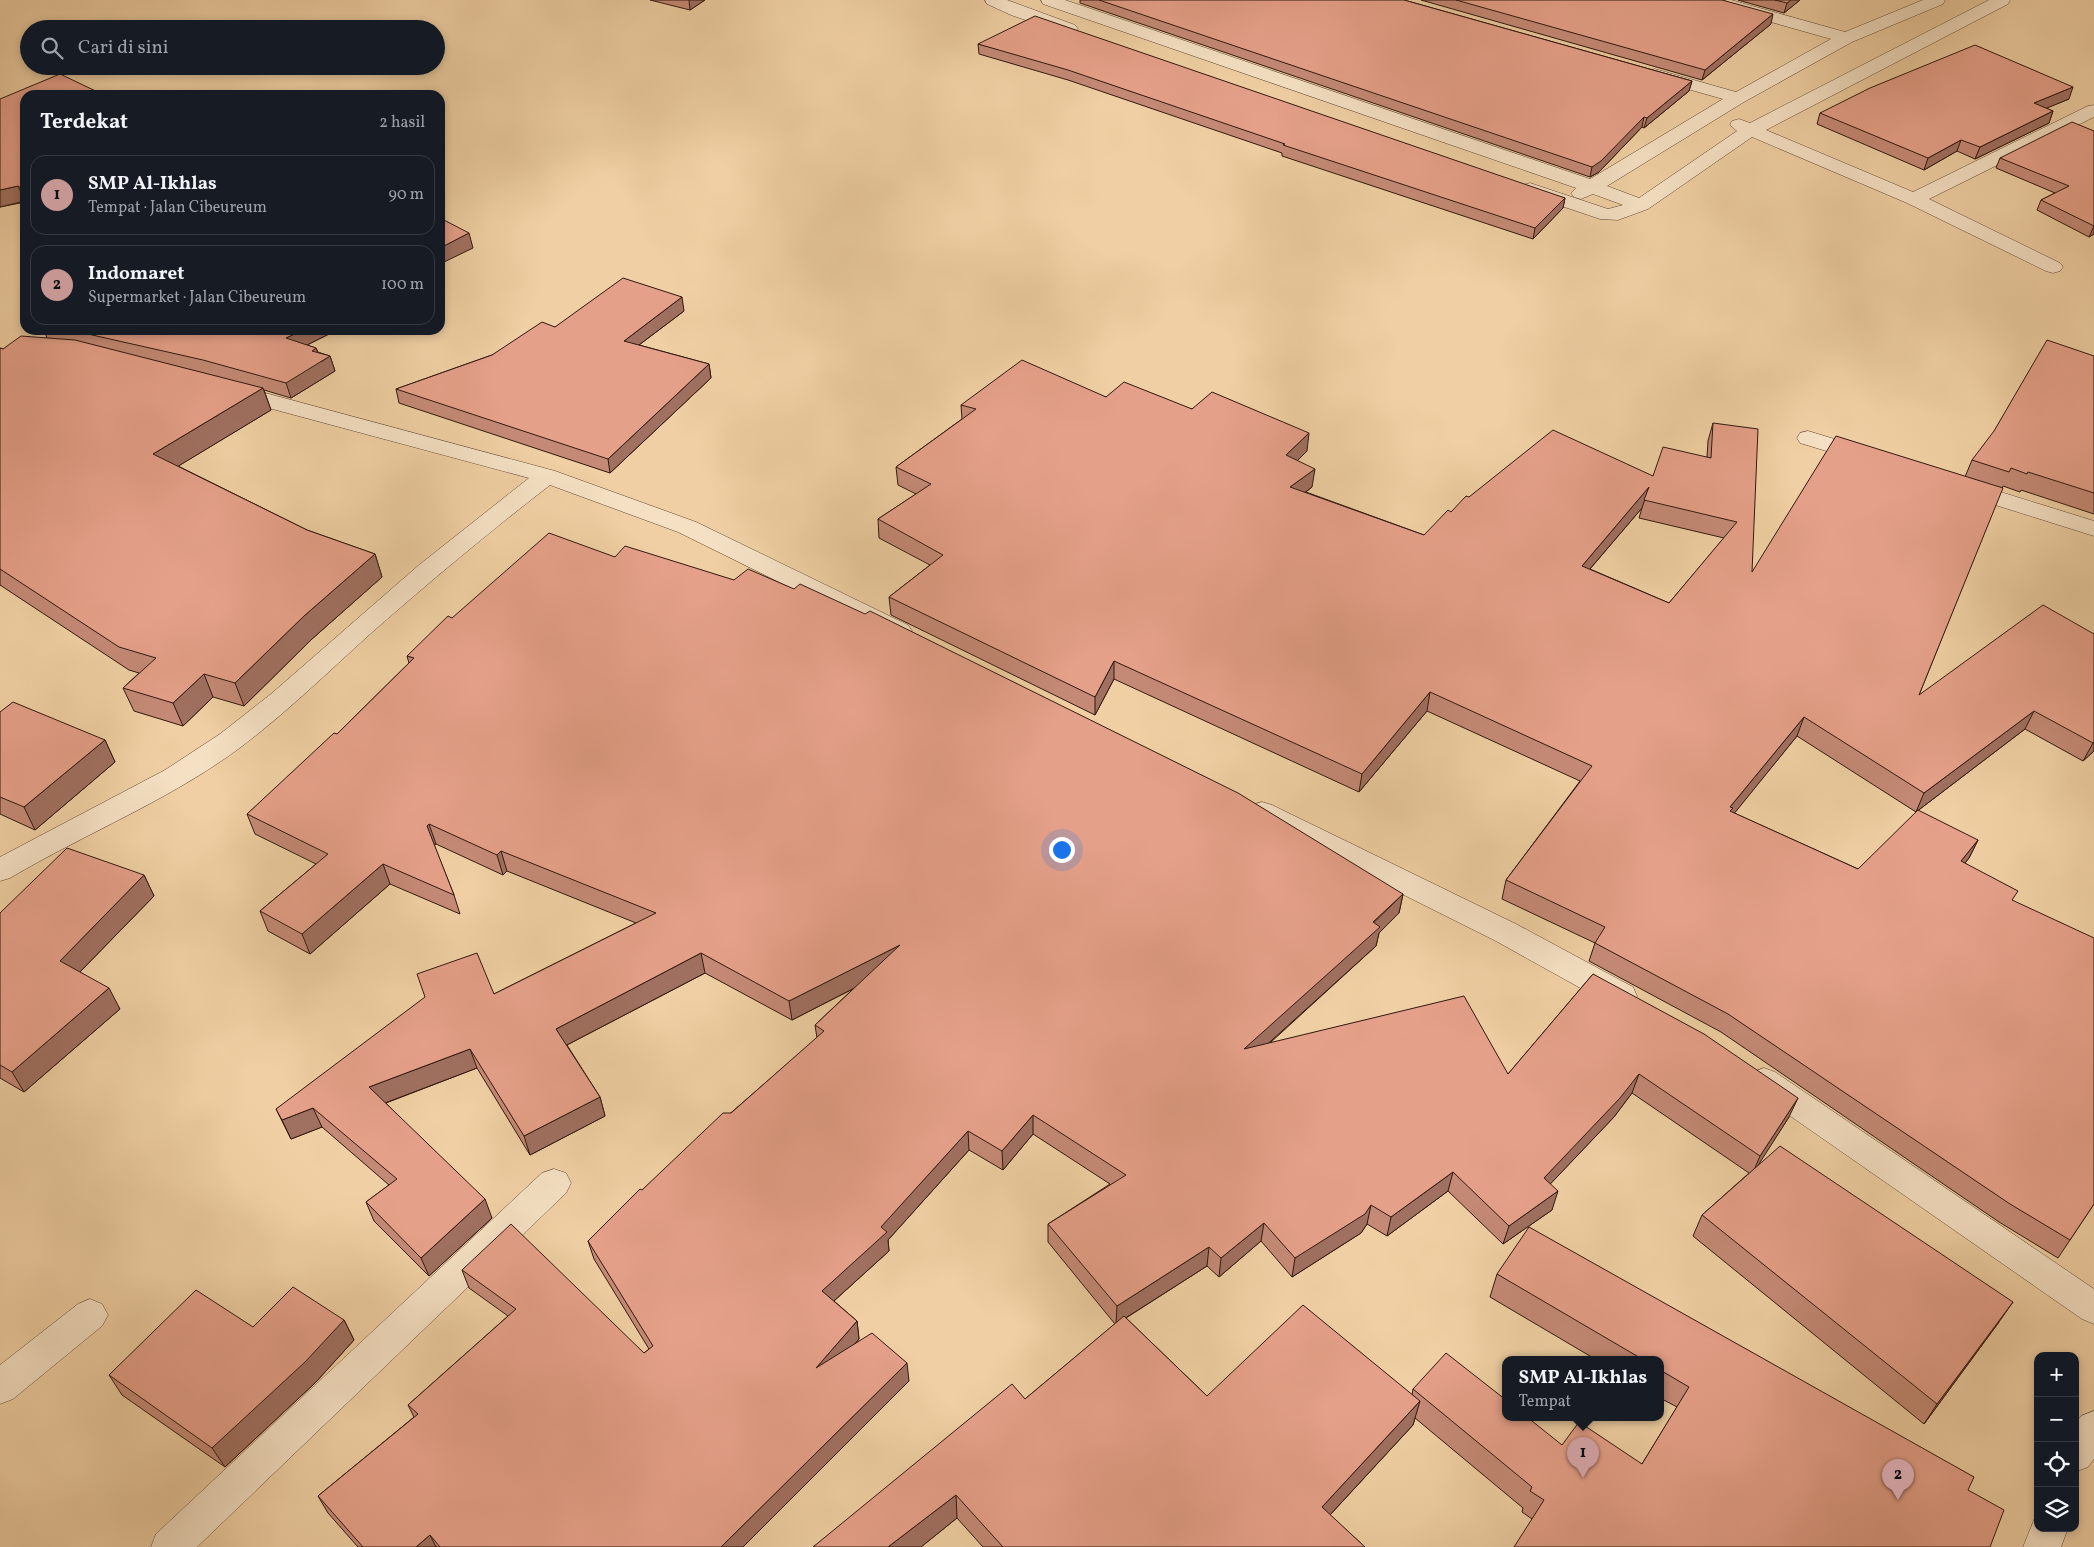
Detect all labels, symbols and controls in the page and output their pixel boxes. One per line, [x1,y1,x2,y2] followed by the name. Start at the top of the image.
[20,20,445,75] search box
[38,34,66,62] icon: search
[78,35,169,61] text: Cari di sini
[40,108,128,137] text: Terdekat
[379,112,425,134] text: 2 hasil
[88,171,217,197] text: SMP Al-Ikhlas
[54,184,60,206] text: 1
[388,184,424,206] text: 90 m
[88,197,267,219] text: Tempat · Jalan Cibeureum
[88,261,184,287] text: Indomaret
[53,274,61,296] text: 2
[381,274,424,296] text: 100 m
[88,287,306,309] text: Supermarket · Jalan Cibeureum
[1049,837,1075,863] your location
[2034,1352,2079,1532] map controls
[2034,1352,2079,1397] button: +
[1502,1356,1664,1421] popup
[1519,1365,1647,1391] text: SMP Al-Ikhlas
[1519,1391,1571,1413] text: Tempat
[2034,1397,2079,1442] button: −
[1567,1437,1599,1478] pin: 1
[2034,1442,2079,1487] button: locate
[1882,1459,1914,1500] pin: 2
[2034,1487,2079,1532] button: layers

